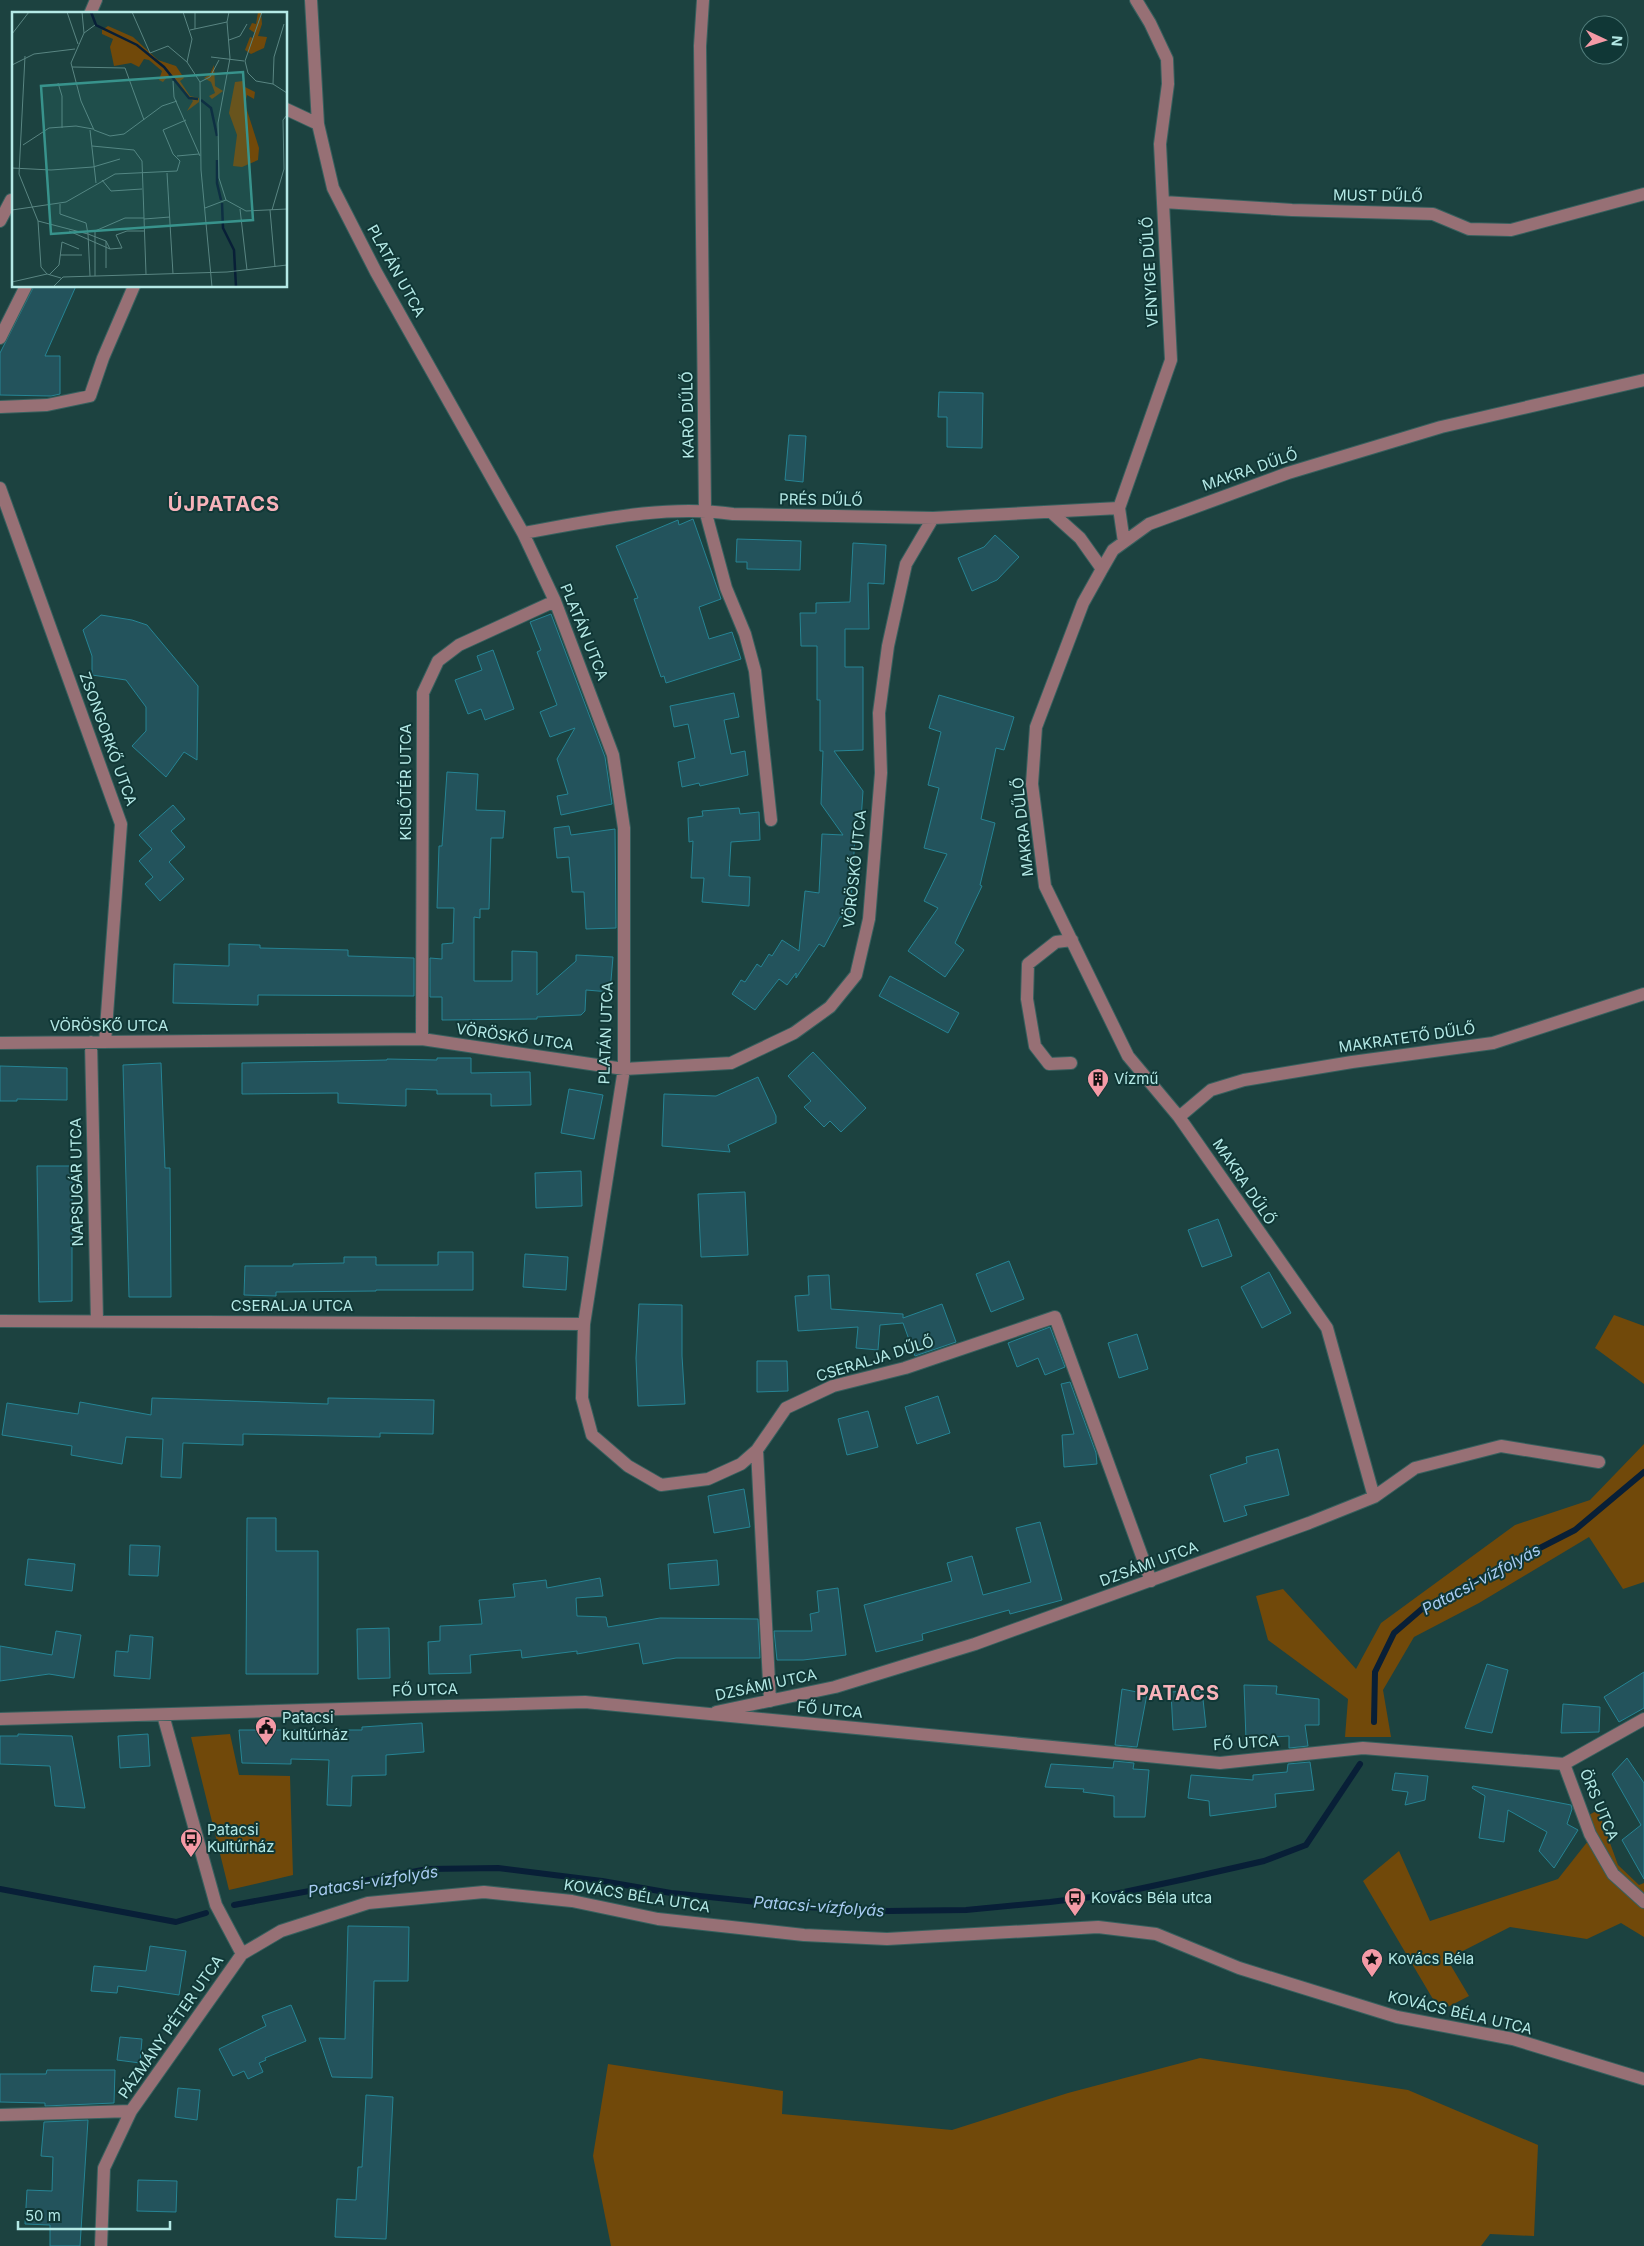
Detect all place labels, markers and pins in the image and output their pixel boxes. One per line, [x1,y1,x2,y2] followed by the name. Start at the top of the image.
[1086,1067,1110,1098] building icon: Vízmű
[1114,1069,1158,1088] place label: Vízmű
[282,1708,348,1744] place label: Patacsi kultúrház
[254,1715,278,1746] public building icon: Patacsi kultúrház
[207,1820,275,1856] place label: Patacsi Kultúrház
[179,1827,203,1858] bus stop icon: Patacsi Kultúrház
[1063,1886,1087,1917] bus stop icon: Kovács Béla utca
[1091,1888,1212,1907] place label: Kovács Béla utca
[1360,1947,1384,1978] place icon: Kovács Béla
[1388,1949,1474,1968] place label: Kovács Béla

